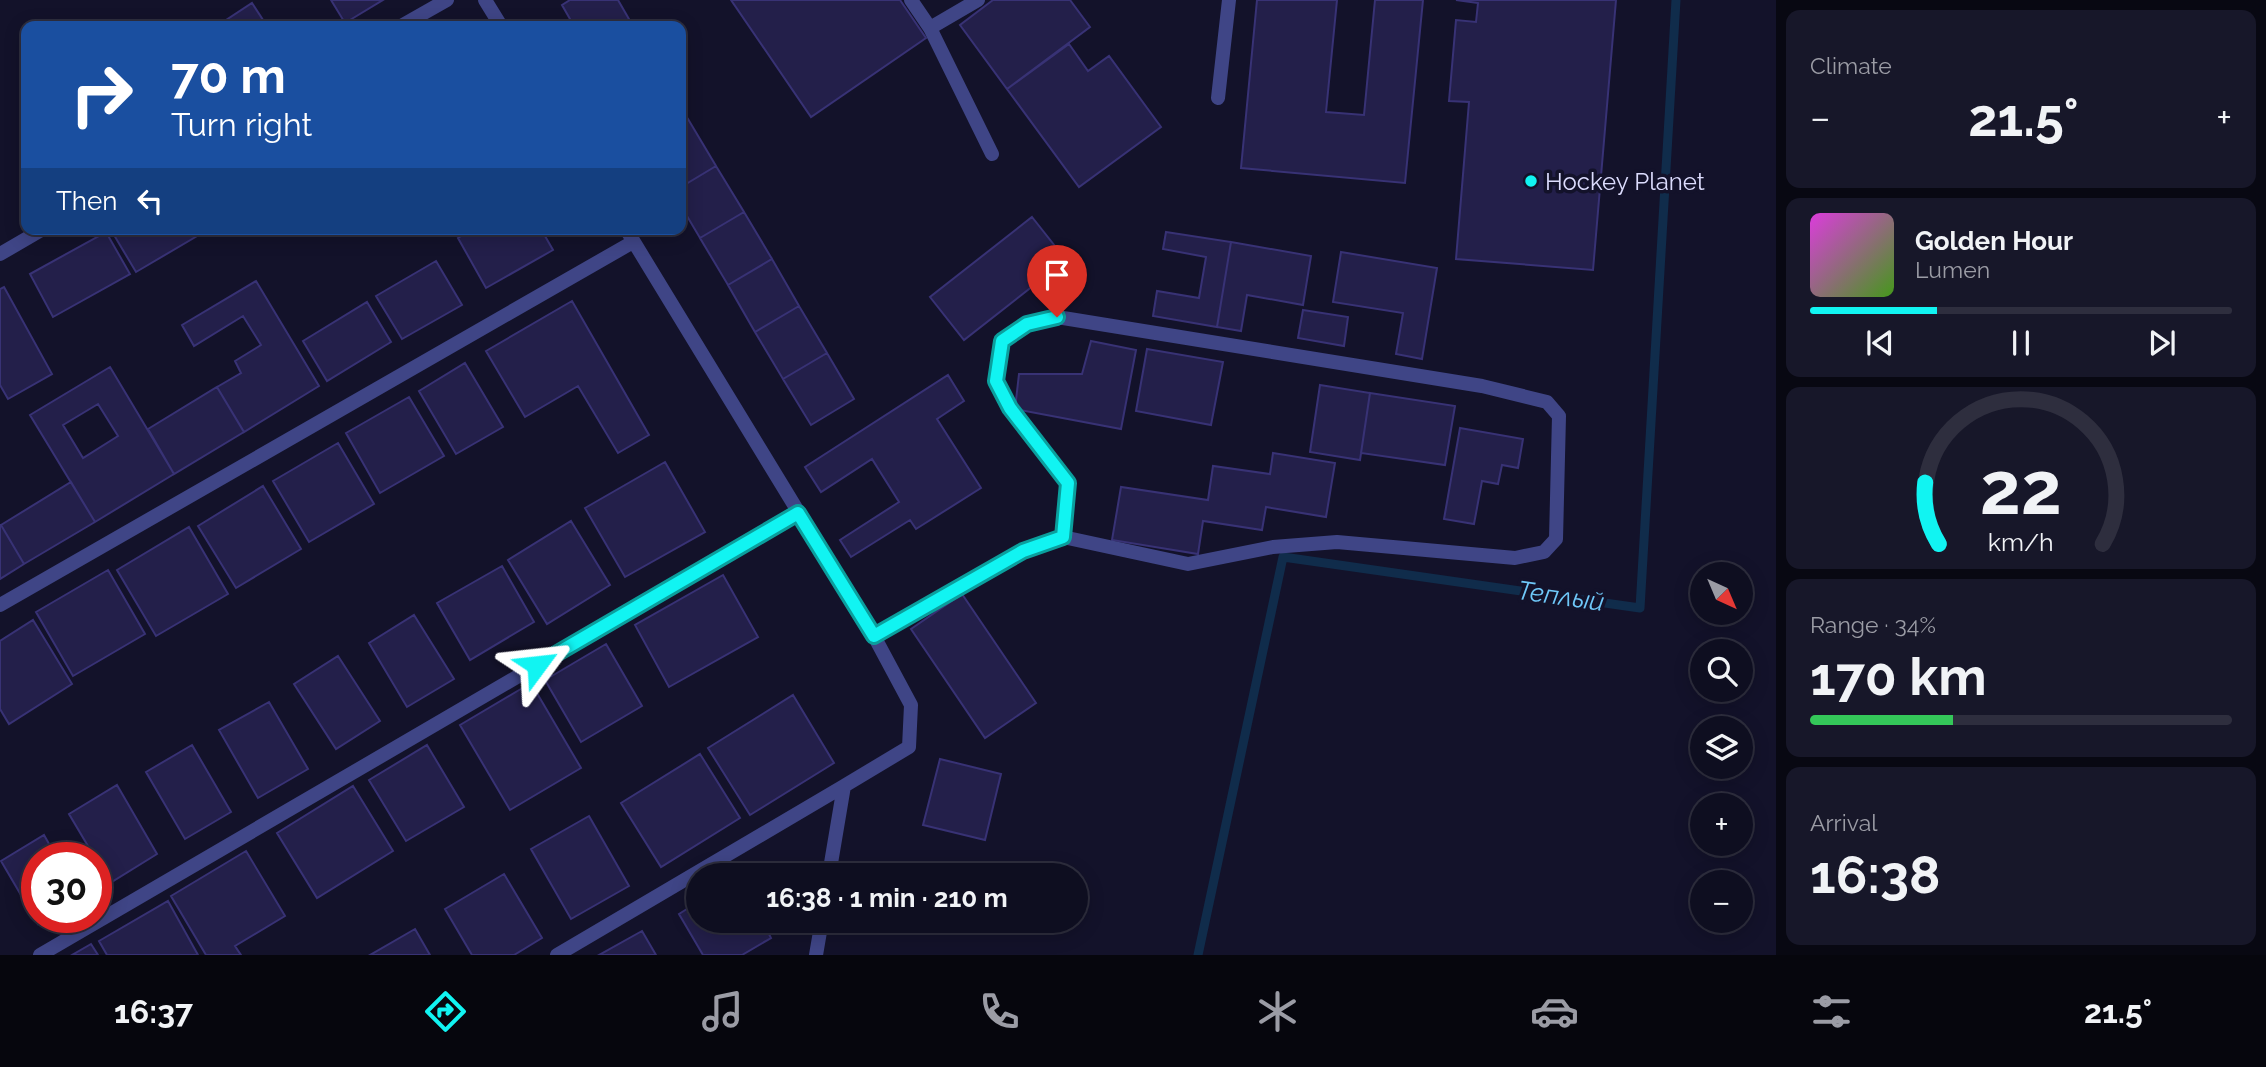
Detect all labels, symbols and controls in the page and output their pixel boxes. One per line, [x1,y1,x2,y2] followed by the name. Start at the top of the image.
[171,47,286,104] text: 70 m
[56,49,147,140] icon: right
[1810,52,1892,79] text: Climate
[1968,87,2079,148] text: 21.5°
[1810,95,1830,140] text: −
[2216,95,2232,140] text: +
[171,106,312,143] text: Turn right
[1545,167,1705,196] place label: Hockey Planet
[1523,173,1539,189] marker: Hockey Planet
[131,182,169,220] icon: left
[56,186,117,216] text: Then
[1915,226,2073,256] text: Golden Hour
[1027,245,1087,317] pin
[1038,256,1076,294] icon: arrive
[1915,256,1990,283] text: Lumen
[1861,324,1899,362] icon: previous
[2002,324,2040,362] icon: pause
[2143,324,2181,362] icon: next
[1980,446,2062,531] text: 22
[1988,526,2054,556] text: km/h
[1690,562,1754,625] north arrow
[1690,562,1753,933] map controls
[1516,575,1607,617] water label: Теплый
[1810,611,1936,638] text: Range · 34%
[500,628,574,702] position arrow
[1690,639,1753,702] button: search
[1810,646,1987,707] text: 170 km
[1690,716,1753,779] button: layers
[1690,793,1753,856] button: +
[1810,809,1877,836] text: Arrival
[21,842,112,933] speed limit sign: 30
[1810,844,1941,905] text: 16:38
[1690,870,1753,933] button: −
[766,883,1008,913] text: 16:38 · 1 min · 210 m
[421,987,470,1036] icon: directions
[698,987,747,1036] icon: music
[975,987,1024,1036] icon: phone
[1253,987,1302,1036] icon: climate
[1530,987,1579,1036] icon: car
[1807,987,1856,1036] icon: filters
[114,993,193,1030] text: 16:37
[2084,993,2152,1030] text: 21.5°

